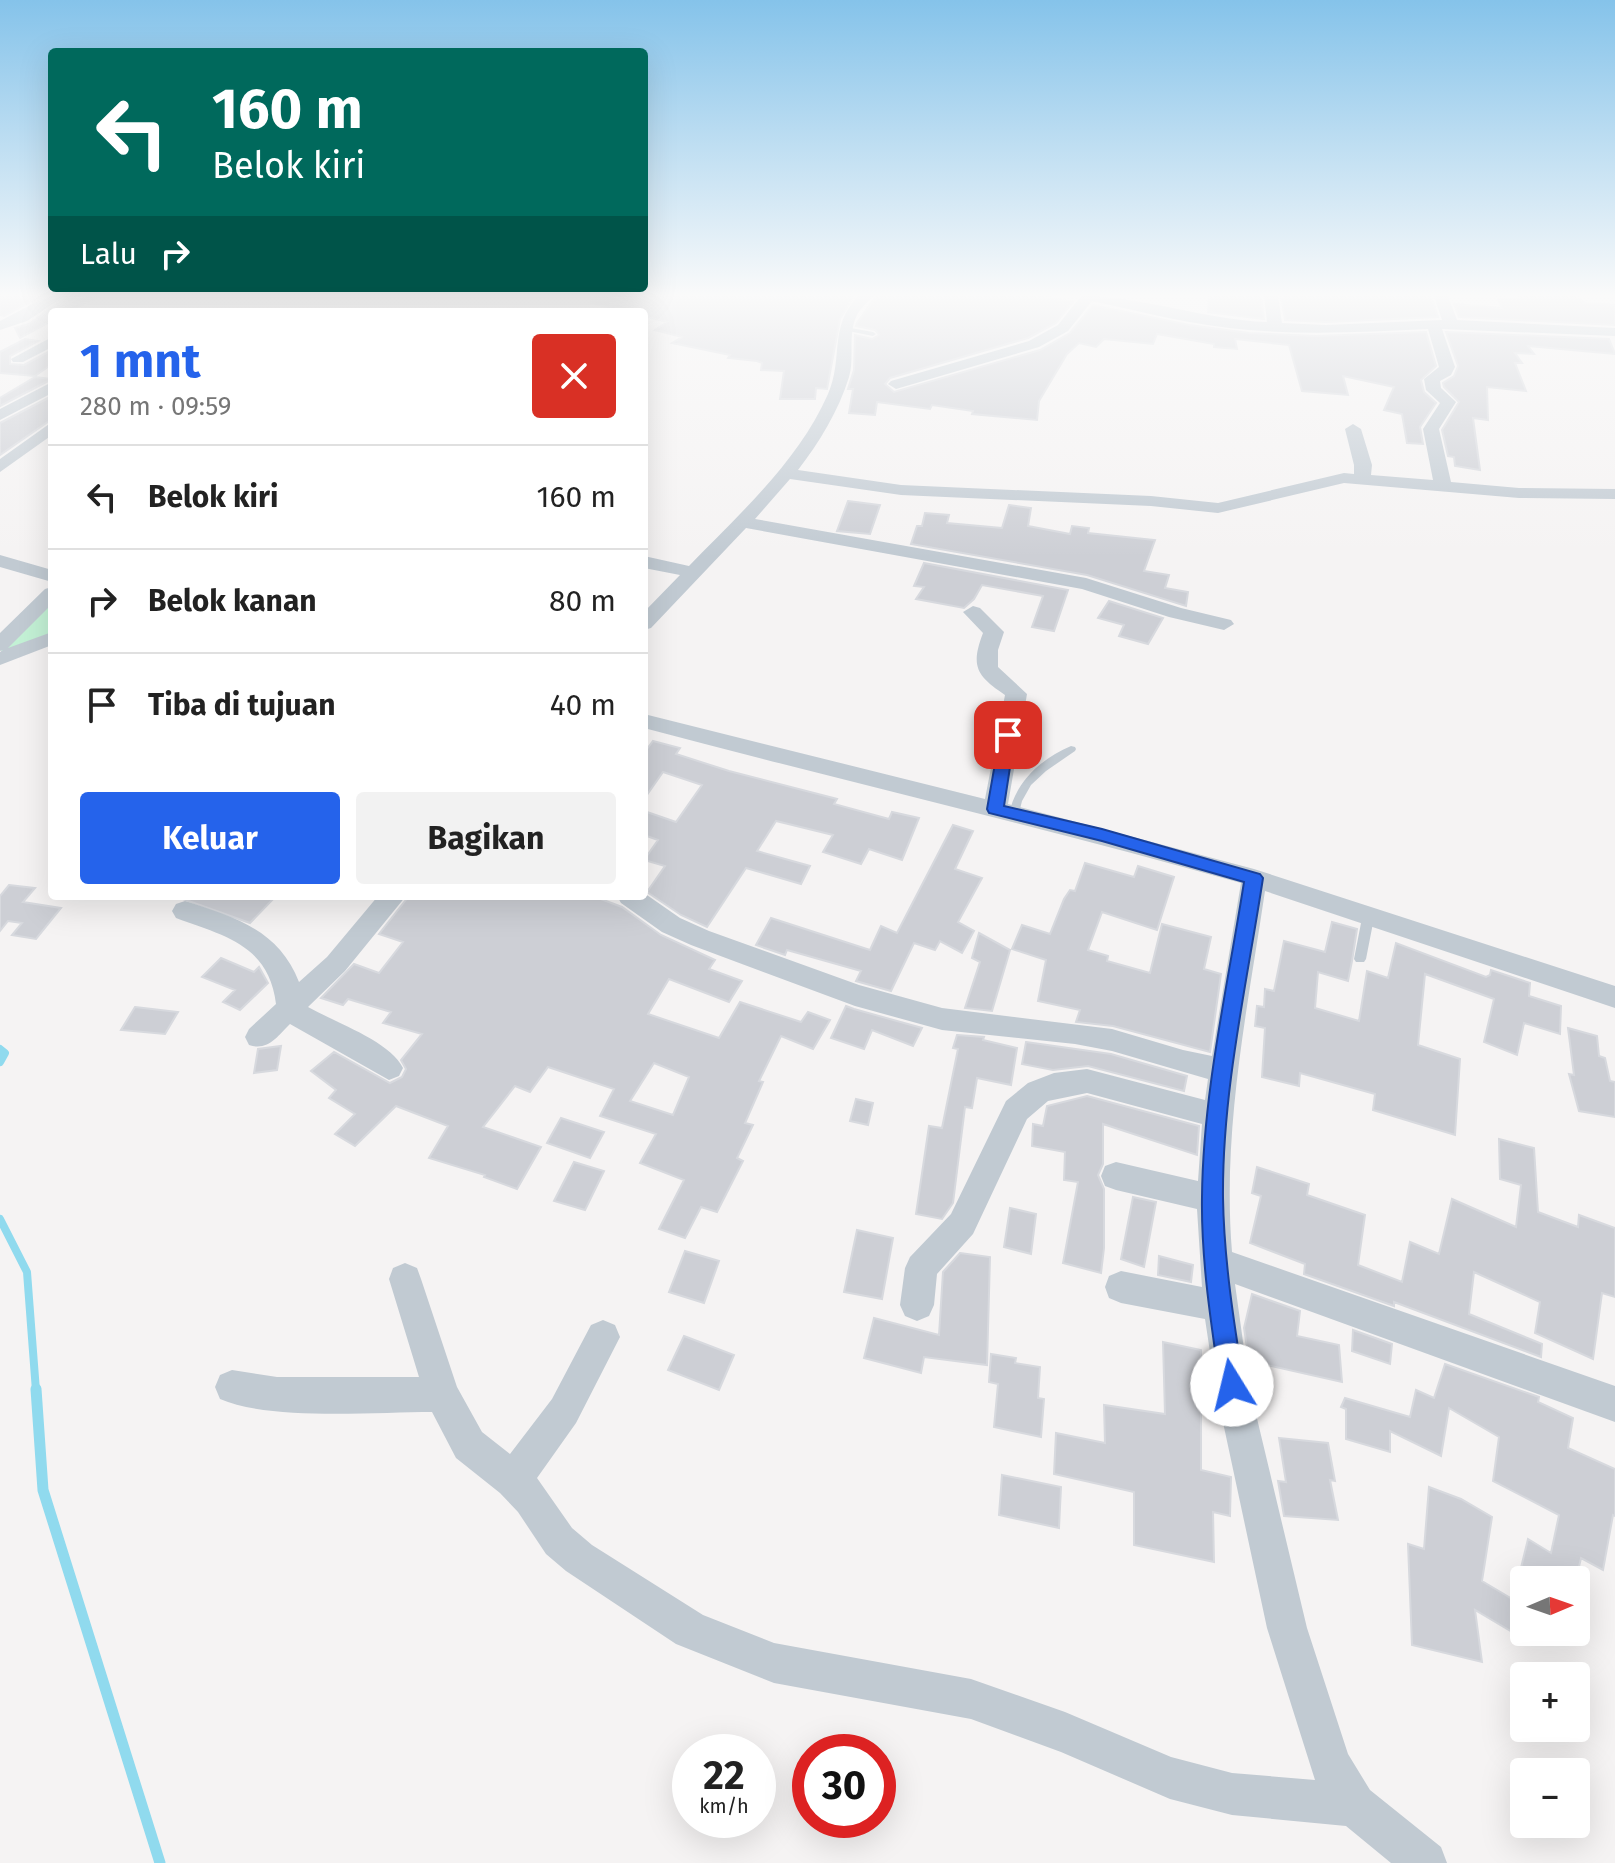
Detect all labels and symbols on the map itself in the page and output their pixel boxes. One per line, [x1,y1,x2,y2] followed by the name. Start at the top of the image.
[974,701,1042,769] pin
[1190,1343,1274,1427] position arrow
[1510,1566,1590,1646] north arrow
[792,1734,896,1838] speed limit sign: 30

